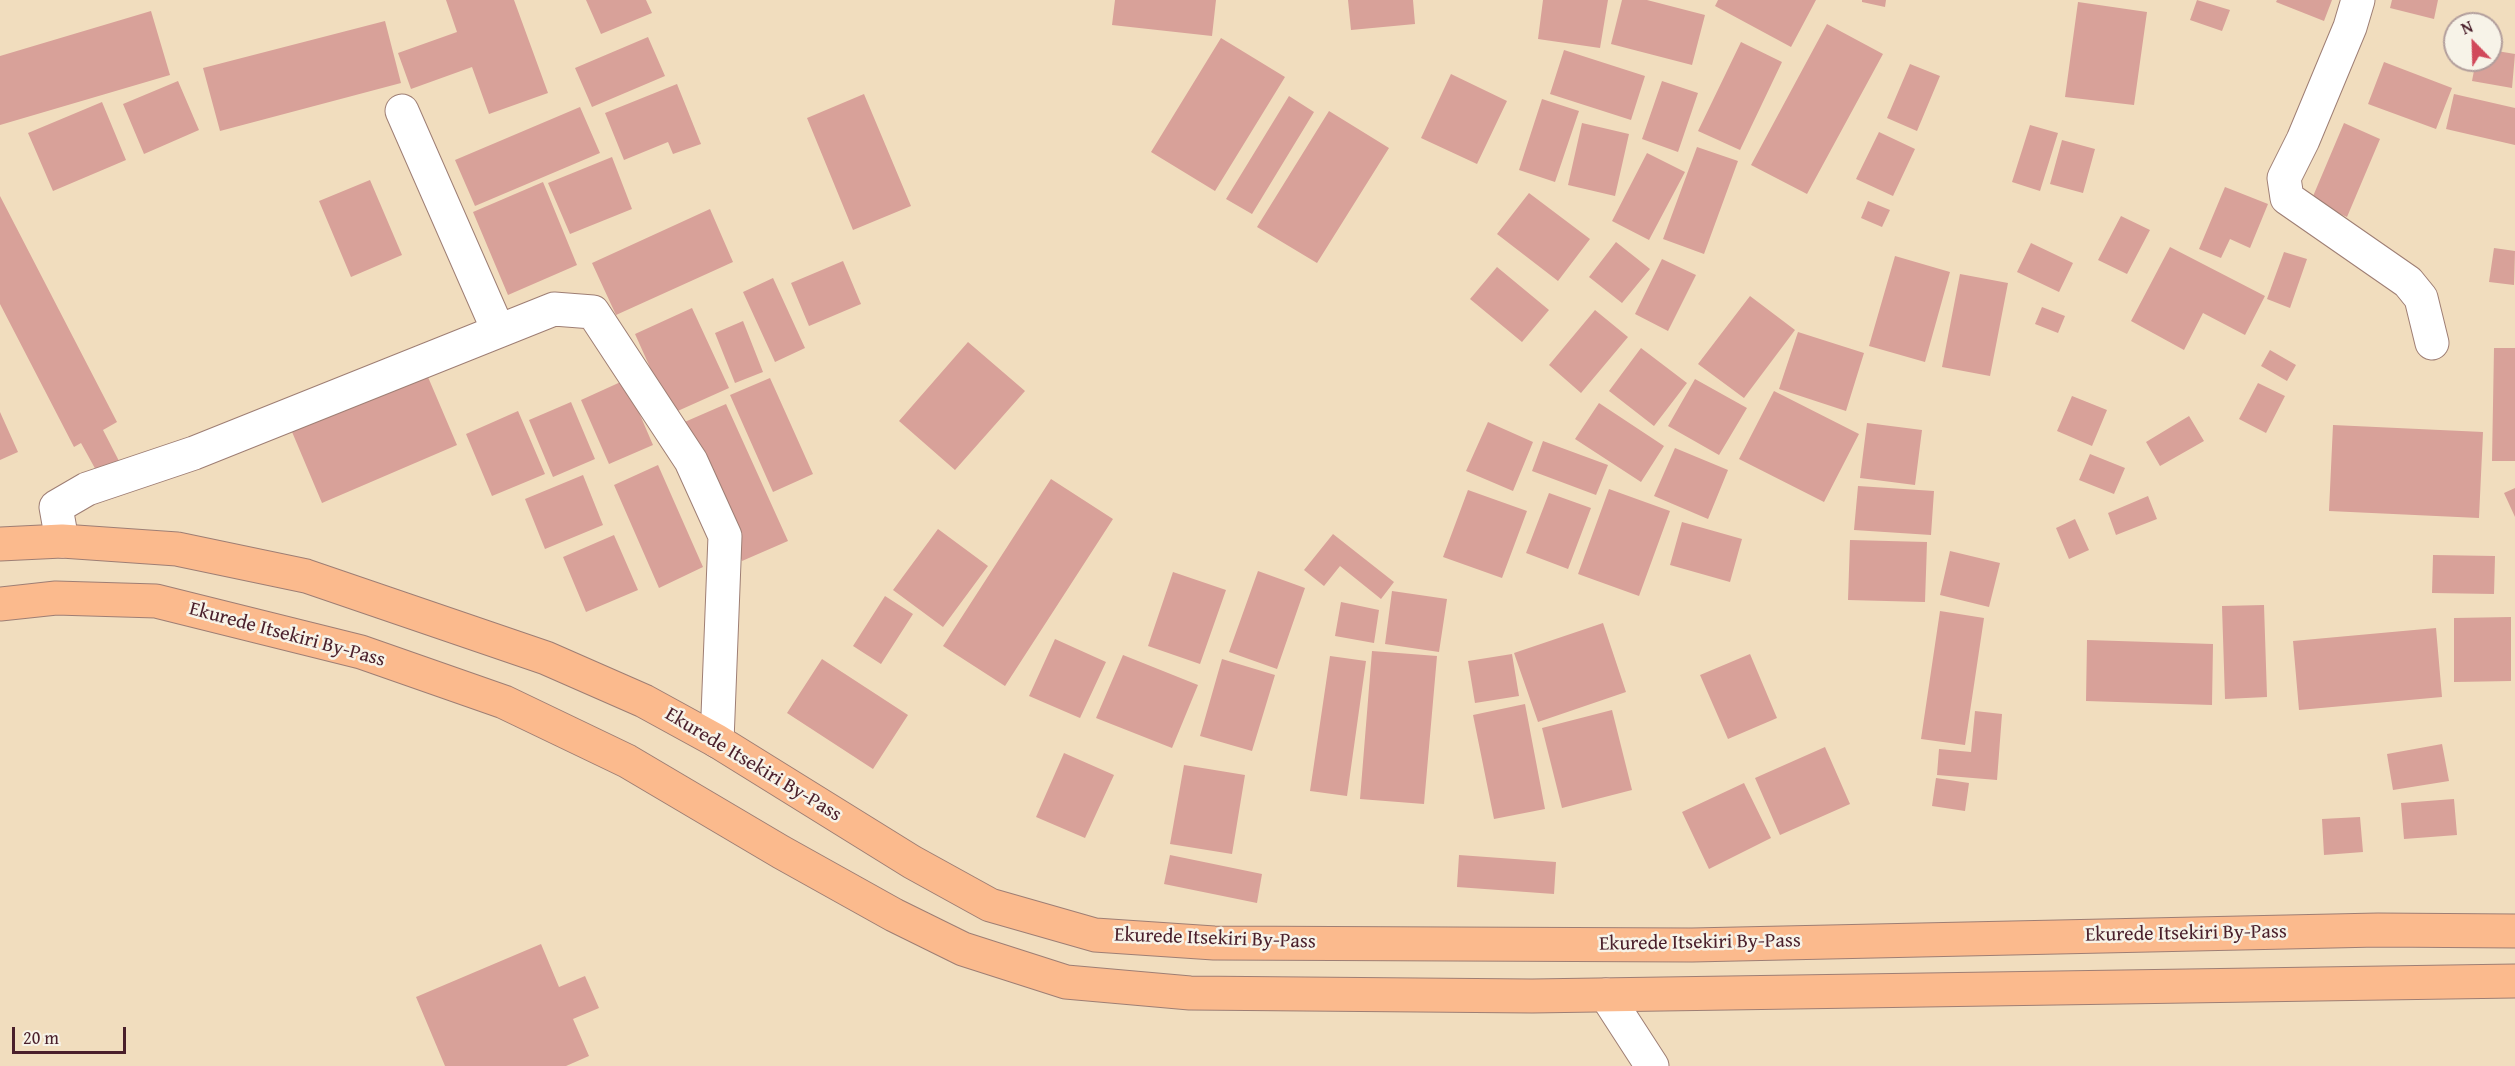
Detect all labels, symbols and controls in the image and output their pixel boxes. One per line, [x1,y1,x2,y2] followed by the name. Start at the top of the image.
[2443,12,2503,72] north arrow
[2457,14,2476,40] text: N
[186,597,388,673] street label: Ekurede Itsekiri By-Pass
[660,703,846,827] street label: Ekurede Itsekiri By-Pass
[2085,920,2287,948] street label: Ekurede Itsekiri By-Pass
[1114,923,1316,955] street label: Ekurede Itsekiri By-Pass
[1599,929,1801,957] street label: Ekurede Itsekiri By-Pass
[15,1015,129,1053] scale bar
[23,1024,59,1051] text: 20 m

